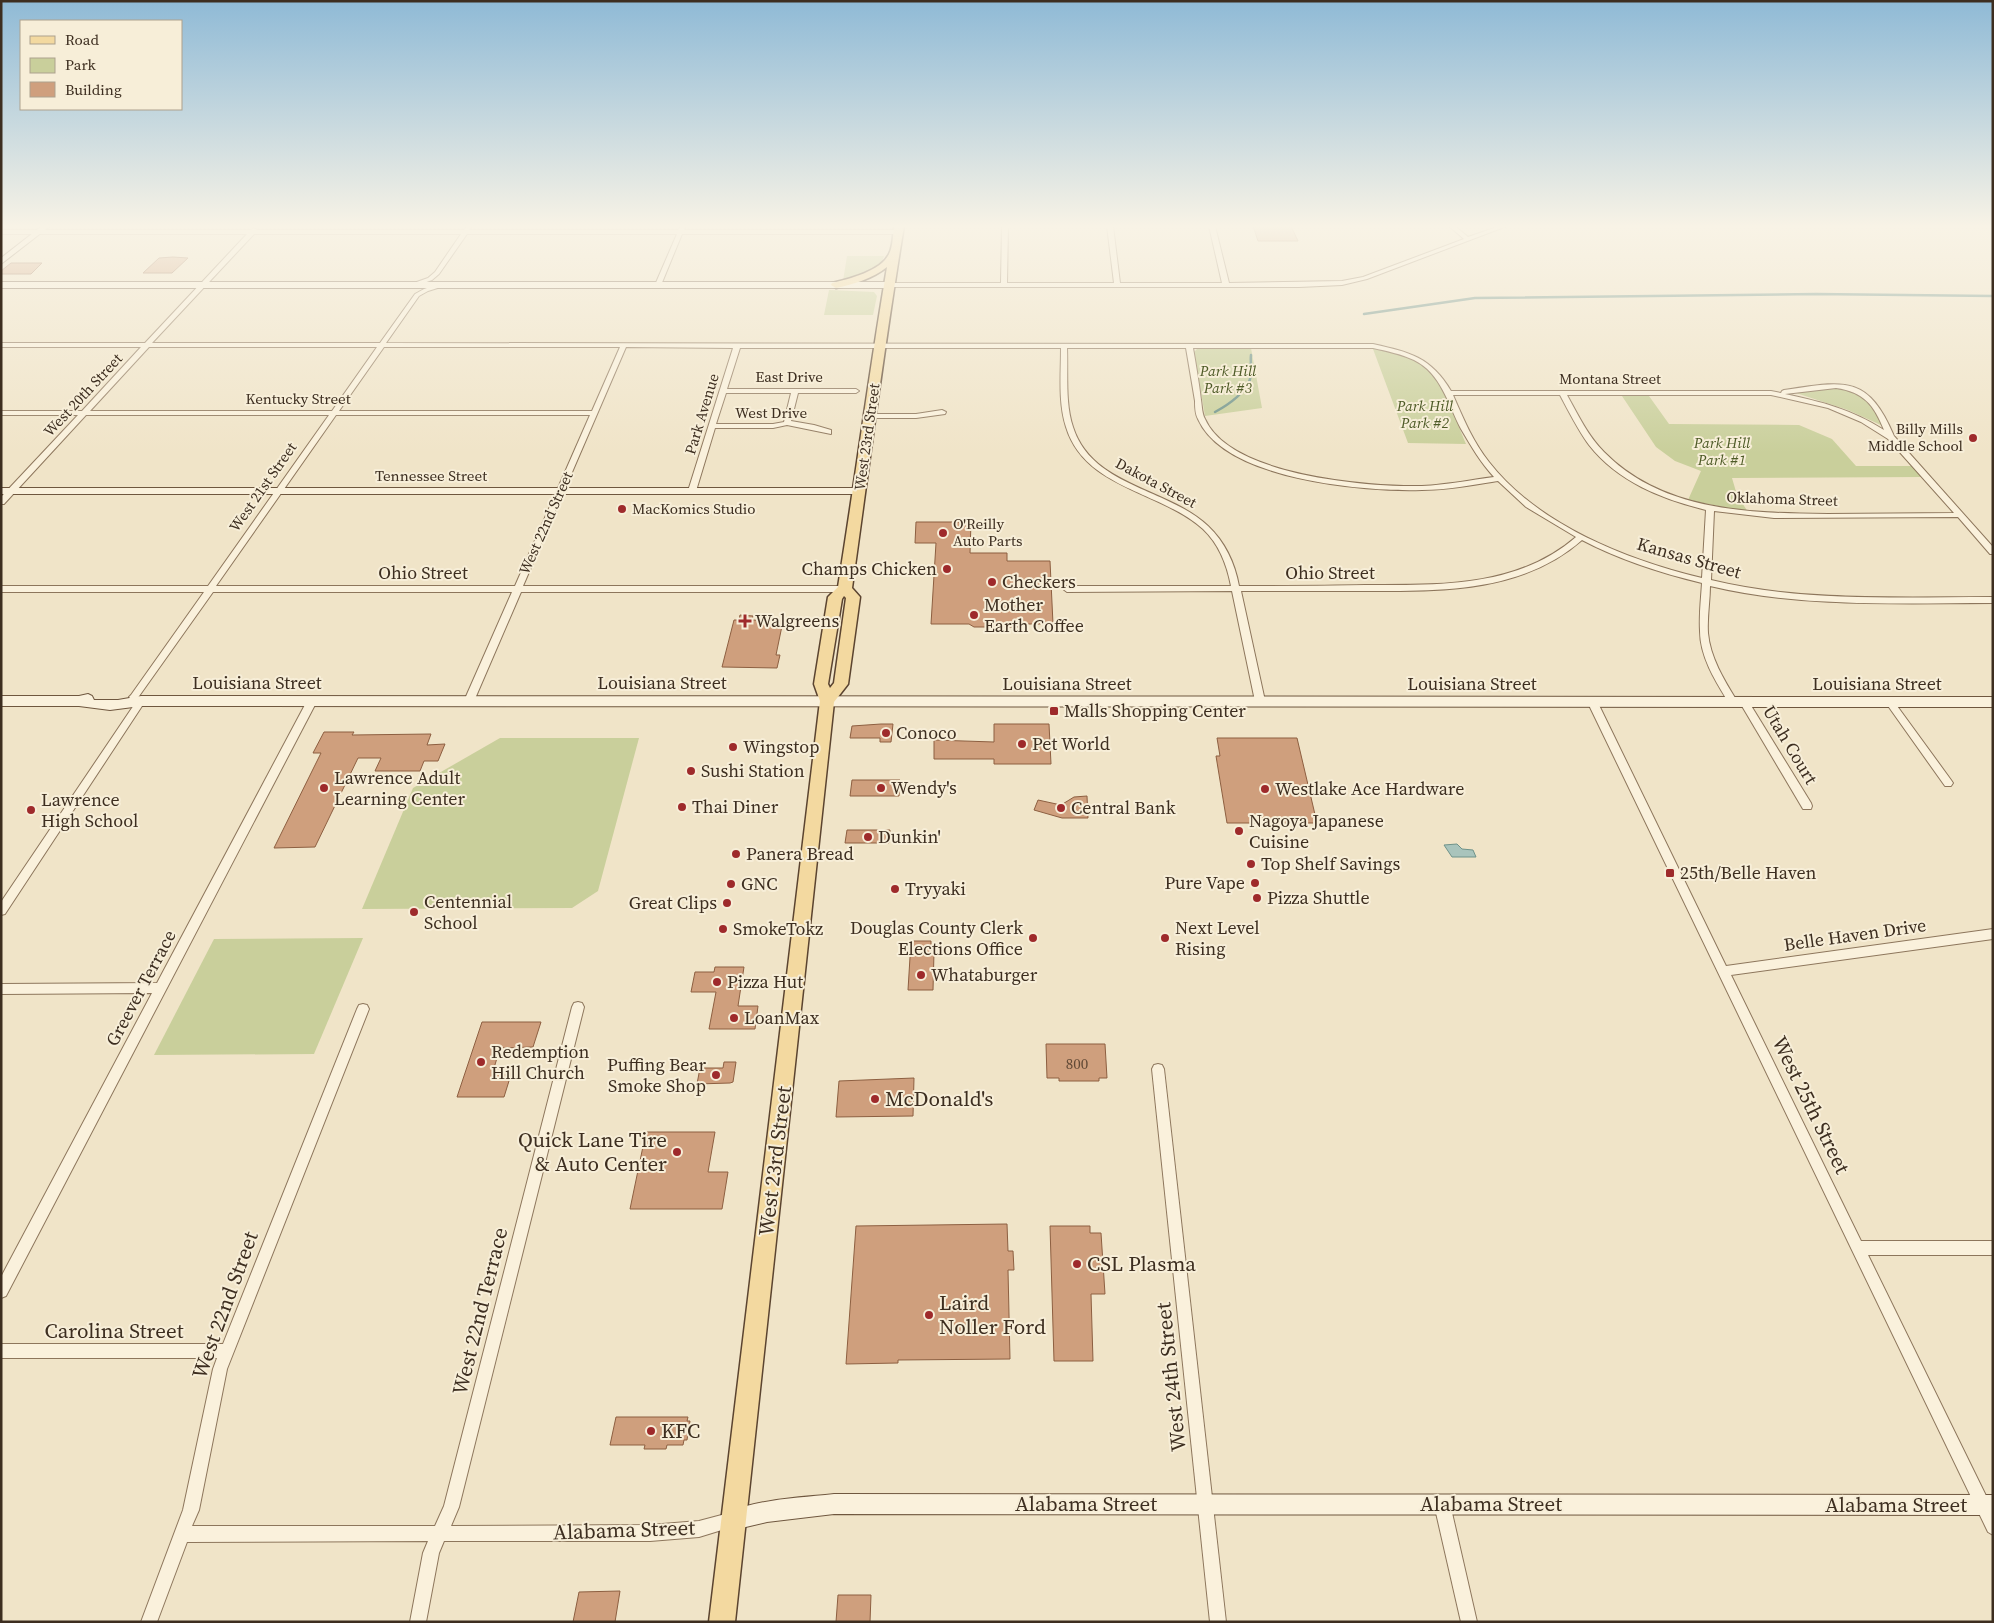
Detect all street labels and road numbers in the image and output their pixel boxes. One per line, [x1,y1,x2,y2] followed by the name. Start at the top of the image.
[38,348,127,441] street label: West 20th Street
[755,366,823,387] street label: East Drive
[1559,368,1661,389] street label: Montana Street
[679,371,724,457] street label: Park Avenue
[849,382,884,492] street label: West 23rd Street
[245,388,351,409] street label: Kentucky Street
[735,402,807,423] street label: West Drive
[224,438,301,536] street label: West 21st Street
[1112,452,1201,513] street label: Dakota Street
[375,465,487,486] street label: Tennessee Street
[513,468,578,578] street label: West 22nd Street
[1726,486,1838,511] street label: Oklahoma Street
[1634,531,1744,584] street label: Kansas Street
[378,560,468,585] street label: Ohio Street
[1285,560,1375,585] street label: Ohio Street
[192,670,322,695] street label: Louisiana Street
[597,670,727,695] street label: Louisiana Street
[1002,671,1132,696] street label: Louisiana Street
[1407,671,1537,696] street label: Louisiana Street
[1812,671,1942,696] street label: Louisiana Street
[1757,701,1824,789] street label: Utah Court
[1782,912,1928,957] street label: Belle Haven Drive
[99,925,182,1050] street label: Greever Terrace
[1766,1031,1857,1179] street label: West 25th Street
[751,1084,798,1238] street label: West 23rd Street
[445,1224,514,1398] street label: West 22nd Terrace
[184,1227,265,1383] street label: West 22nd Street
[1148,1301,1193,1453] street label: West 24th Street
[45,1316,184,1345] street label: Carolina Street
[1015,1489,1157,1518] street label: Alabama Street
[1420,1489,1562,1518] street label: Alabama Street
[1825,1490,1967,1519] street label: Alabama Street
[552,1513,696,1546] street label: Alabama Street

